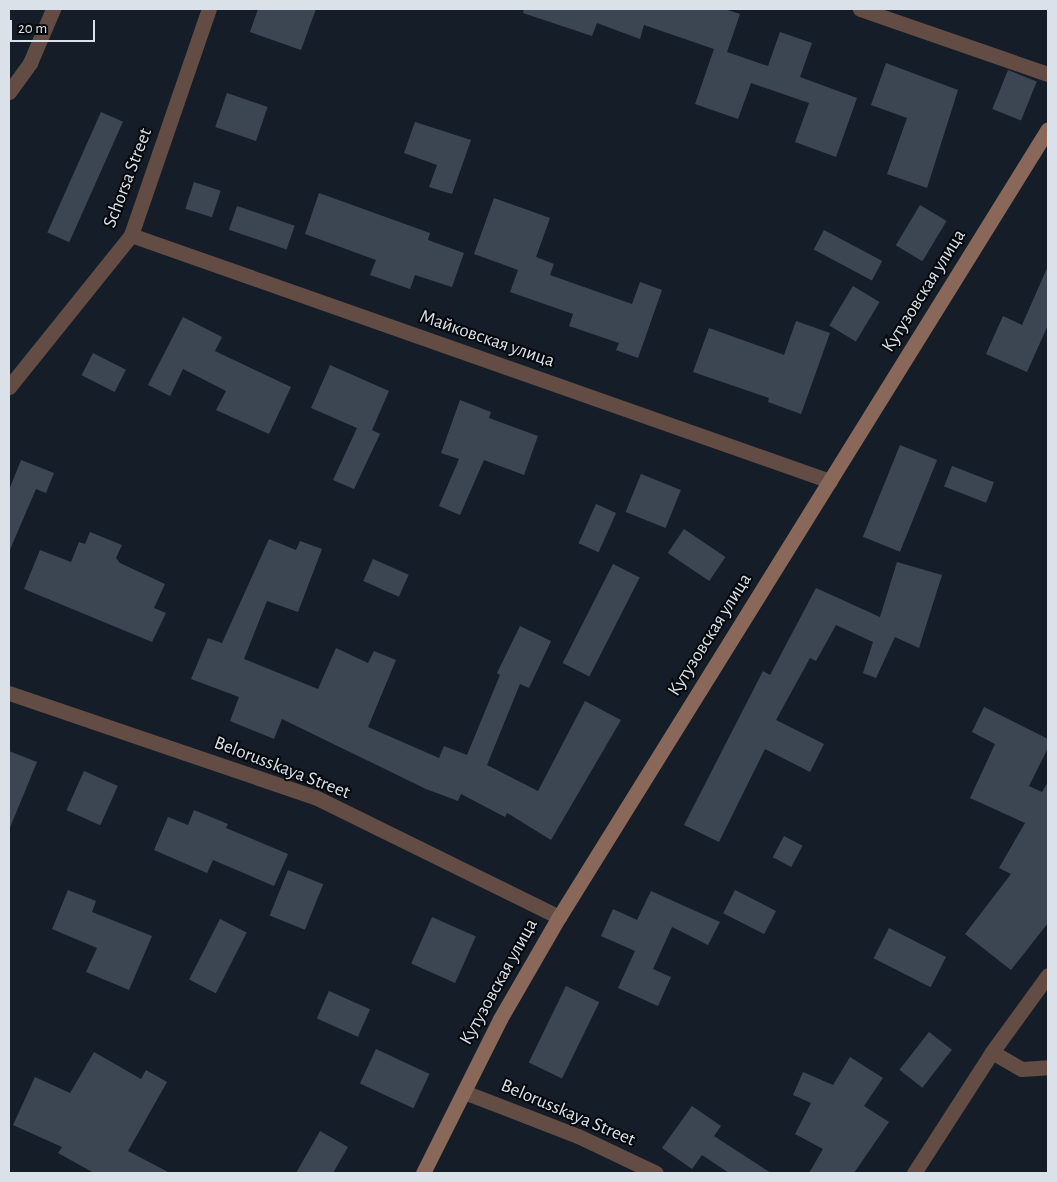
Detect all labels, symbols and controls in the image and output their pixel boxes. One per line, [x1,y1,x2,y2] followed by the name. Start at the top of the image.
[12,10,98,42] scale bar
[18,21,47,36] text: 20 m
[99,125,157,231] street label: Schorsa Street
[877,225,971,357] street label: Кутузовская улица
[416,305,558,373] street label: Майковская улица
[663,569,757,701] street label: Кутузовская улица
[211,732,353,804] street label: Belorusskaya Street
[455,915,543,1049] street label: Кутузовская улица
[497,1074,639,1152] street label: Belorusskaya Street

